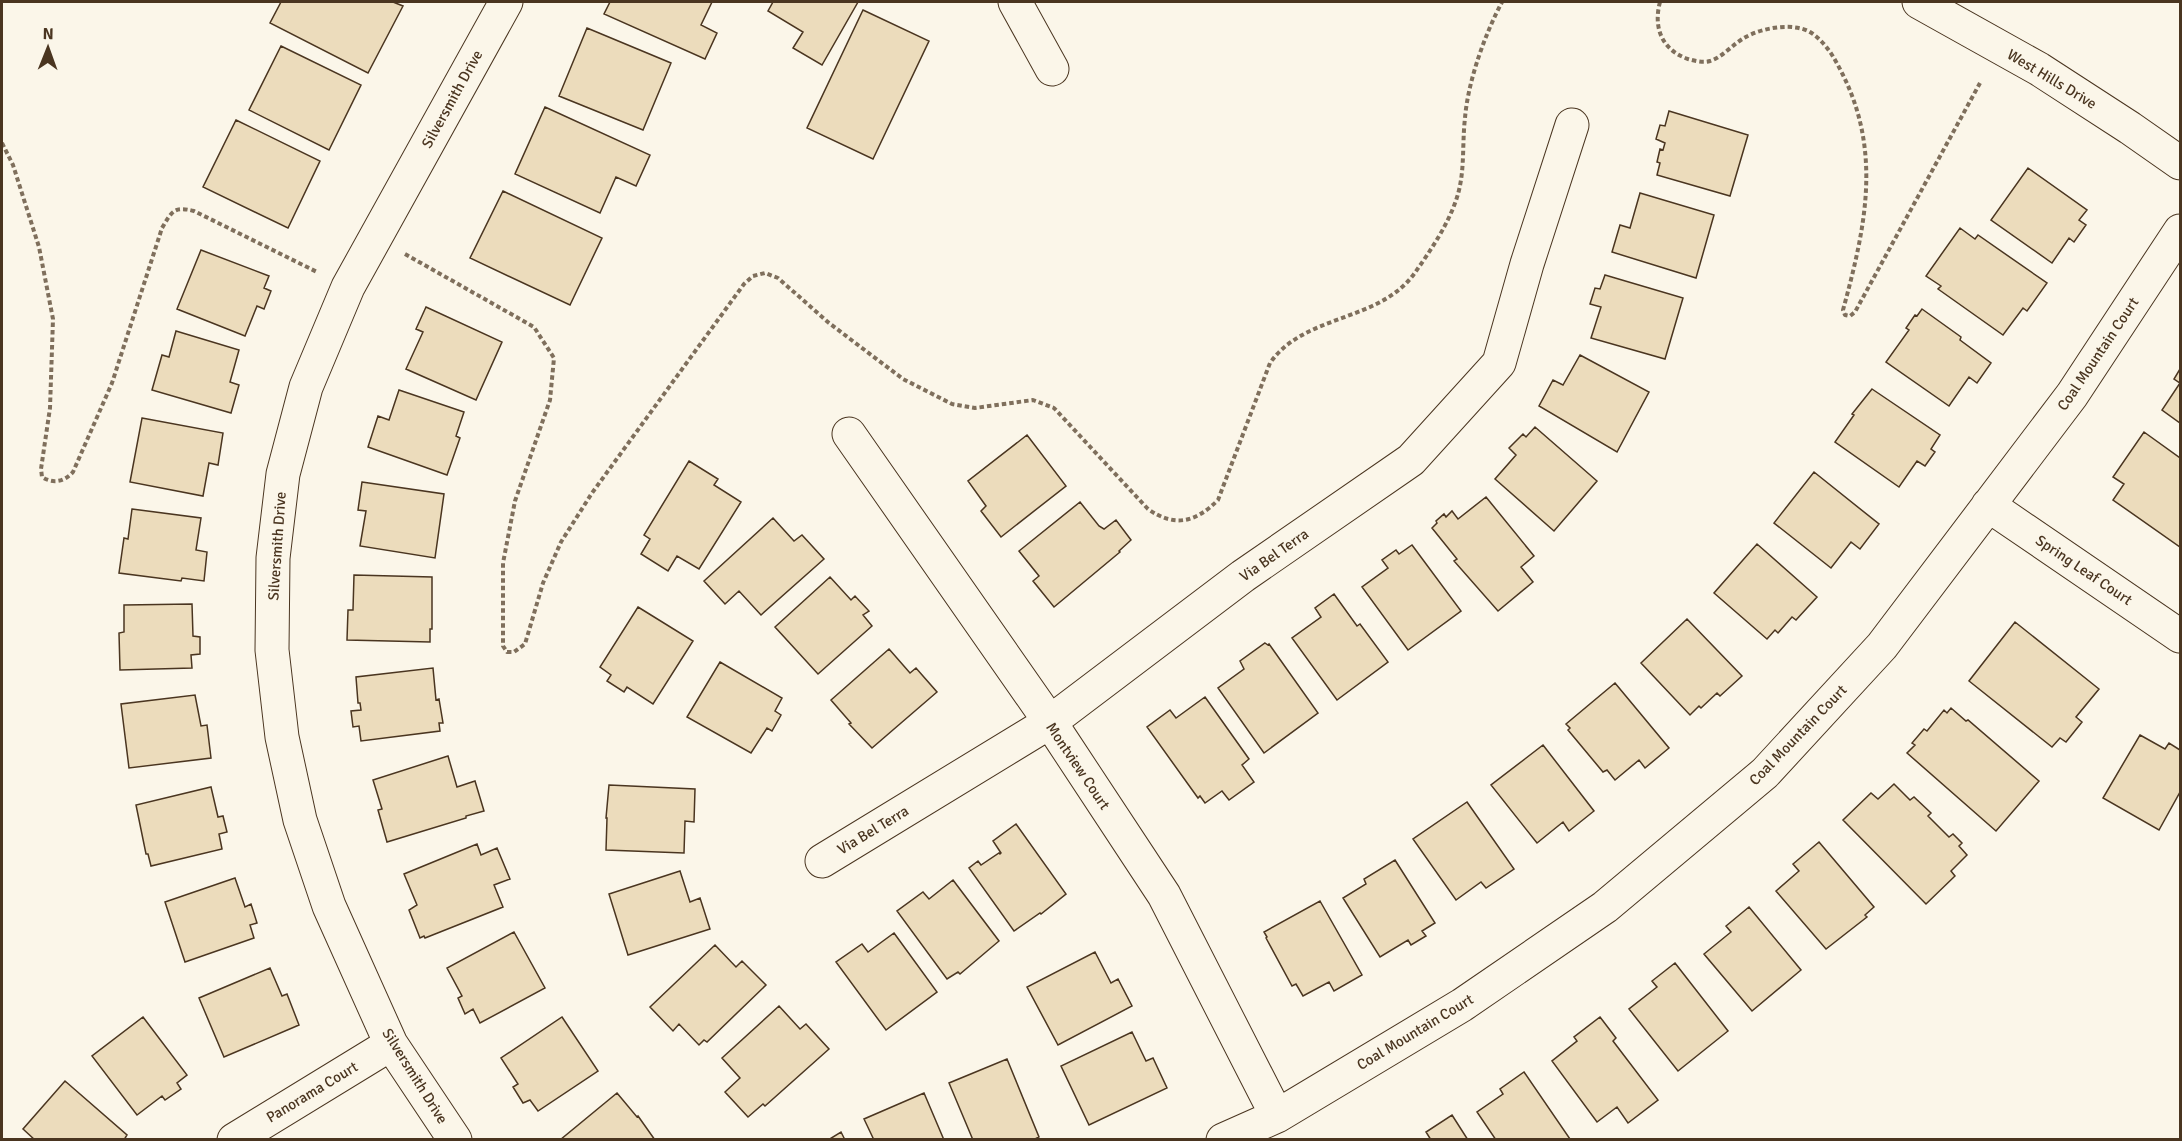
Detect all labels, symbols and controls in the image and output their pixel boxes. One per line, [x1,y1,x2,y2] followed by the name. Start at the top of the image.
[18,18,78,78] north arrow
[43,24,54,44] text: N
[2004,45,2100,113] street label: West Hills Drive
[418,47,486,151] street label: Silversmith Drive
[2053,294,2143,414] street label: Coal Mountain Court
[264,491,290,601] street label: Silversmith Drive
[1236,525,1312,585] street label: Via Bel Terra
[2032,531,2136,609] street label: Spring Leaf Court
[1745,681,1851,789] street label: Coal Mountain Court
[1042,719,1114,813] street label: Montview Court
[834,802,912,858] street label: Via Bel Terra
[1353,990,1477,1074] street label: Coal Mountain Court
[378,1025,452,1127] street label: Silversmith Drive
[263,1058,361,1126] street label: Panorama Court

